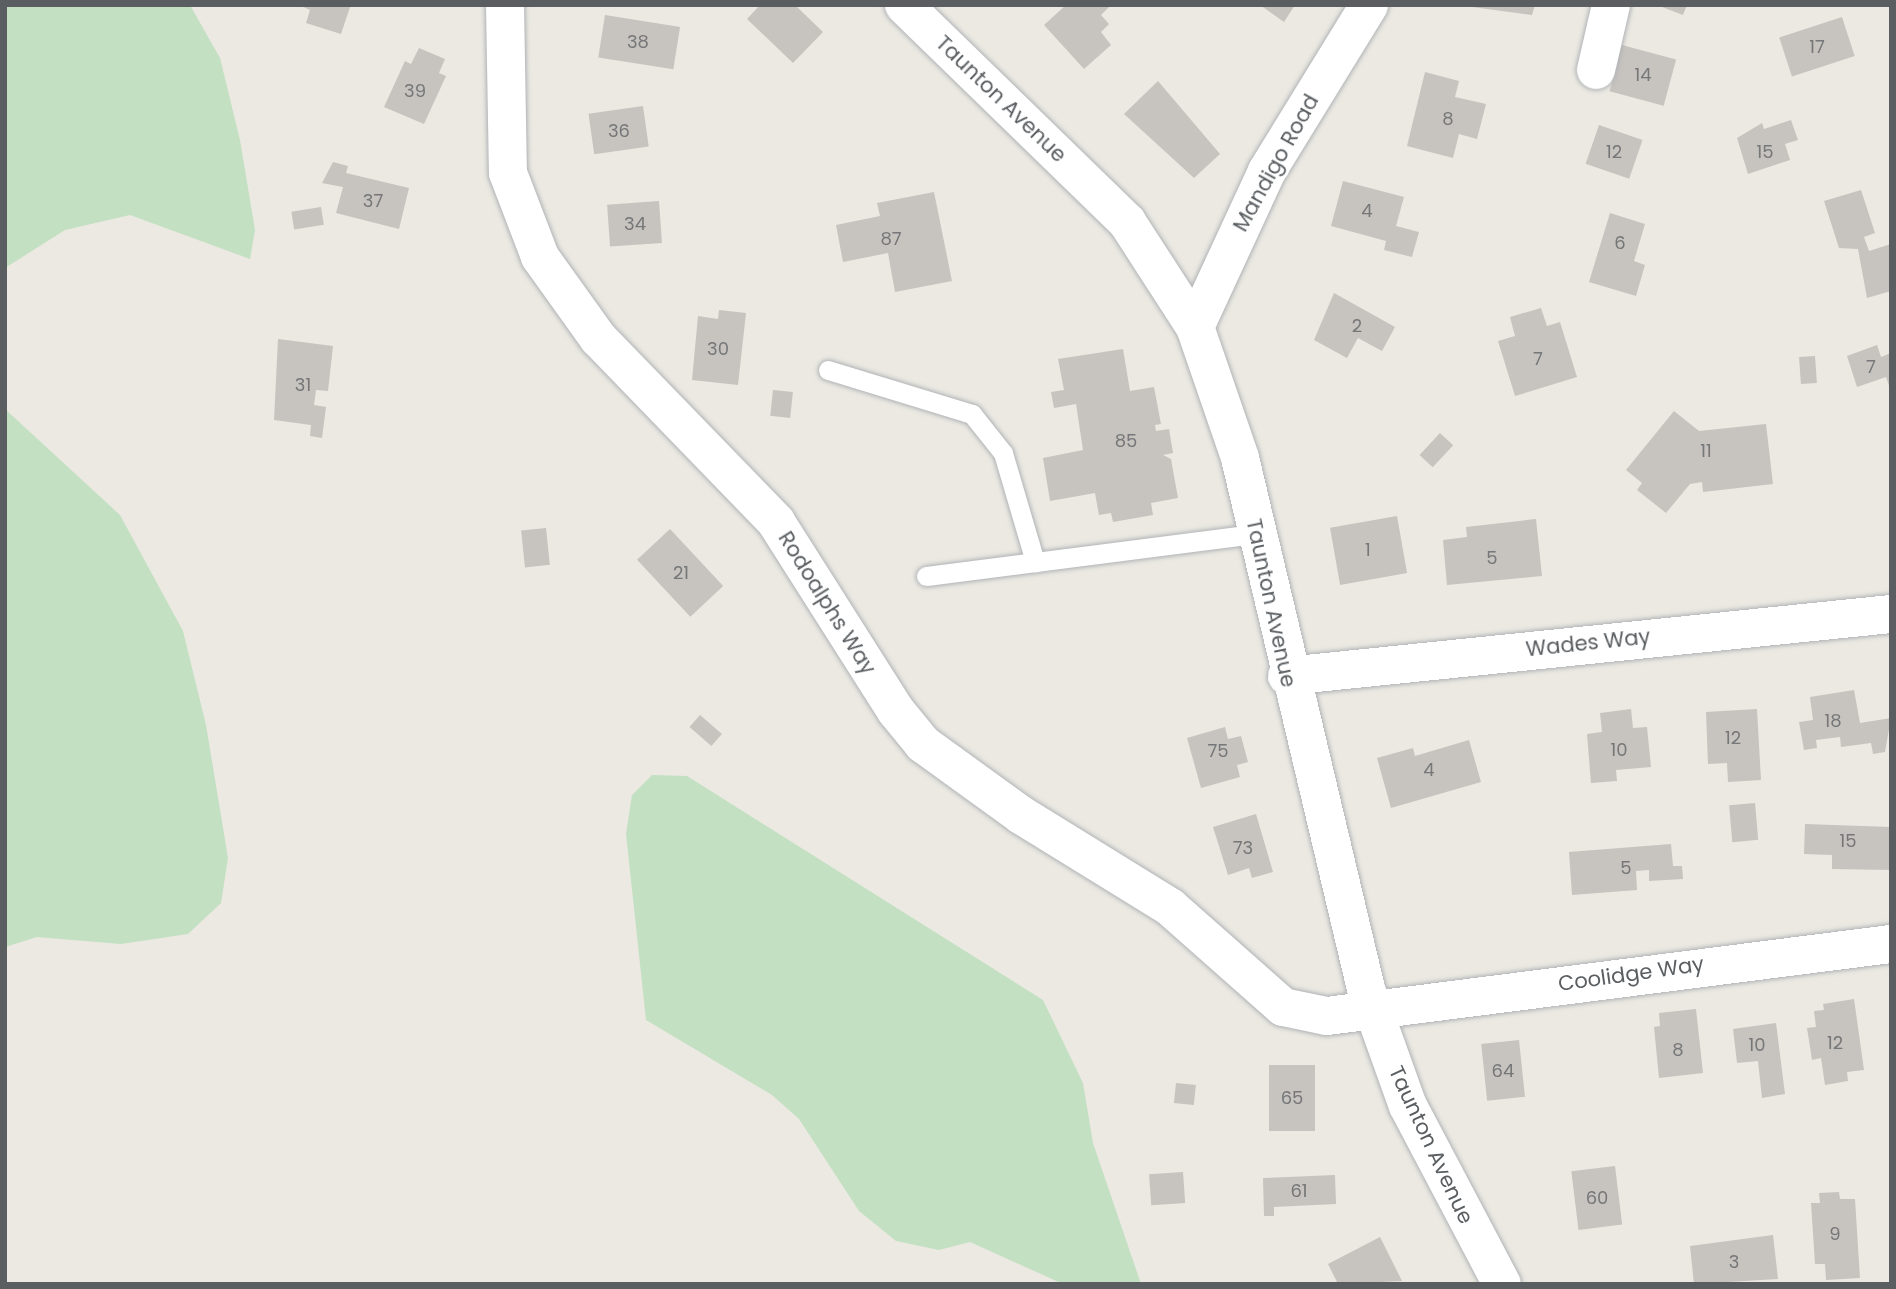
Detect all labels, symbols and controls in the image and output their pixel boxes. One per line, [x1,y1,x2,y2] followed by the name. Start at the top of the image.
[931,30,1071,168] street label: Taunton Avenue
[627,31,649,53] house number: 38
[1809,36,1825,58] house number: 17
[1634,64,1652,86] house number: 14
[404,80,426,102] house number: 39
[1228,90,1324,236] street label: Mandigo Road
[1442,108,1454,130] house number: 8
[608,120,630,142] house number: 36
[1606,141,1622,163] house number: 12
[1756,141,1774,163] house number: 15
[363,190,383,212] house number: 37
[1361,200,1373,222] house number: 4
[624,213,646,235] house number: 34
[880,228,902,250] house number: 87
[1614,232,1626,254] house number: 6
[1352,315,1362,337] house number: 2
[707,338,729,360] house number: 30
[1533,348,1543,370] house number: 7
[1866,356,1876,378] house number: 7
[295,374,311,396] house number: 31
[1115,430,1137,452] house number: 85
[1700,440,1712,462] house number: 11
[1241,517,1301,689] street label: Taunton Avenue
[773,527,881,679] street label: Rodoalphs Way
[1365,539,1371,561] house number: 1
[1486,547,1498,569] house number: 5
[673,562,689,584] house number: 21
[1525,624,1651,662] street label: Wades Way
[1824,710,1842,732] house number: 18
[1725,727,1741,749] house number: 12
[1610,739,1628,761] house number: 10
[1207,740,1229,762] house number: 75
[1423,759,1435,781] house number: 4
[1839,830,1857,852] house number: 15
[1233,837,1253,859] house number: 73
[1620,857,1632,879] house number: 5
[1556,951,1706,997] street label: Coolidge Way
[1827,1032,1843,1054] house number: 12
[1748,1034,1766,1056] house number: 10
[1672,1039,1684,1061] house number: 8
[1492,1060,1514,1082] house number: 64
[1383,1062,1479,1228] street label: Taunton Avenue
[1281,1087,1303,1109] house number: 65
[1290,1180,1308,1202] house number: 61
[1586,1187,1608,1209] house number: 60
[1829,1223,1841,1245] house number: 9
[1729,1251,1739,1273] house number: 3

